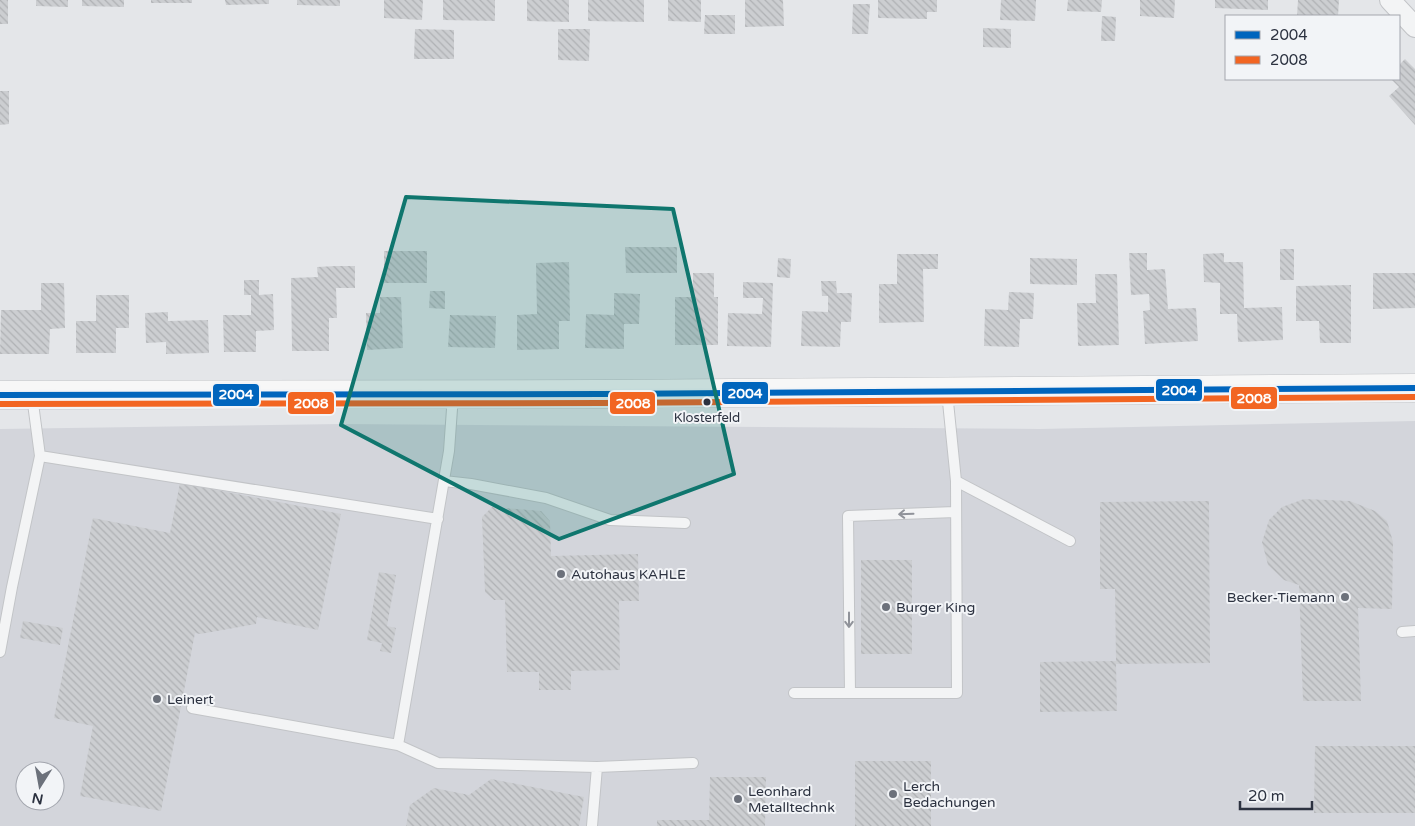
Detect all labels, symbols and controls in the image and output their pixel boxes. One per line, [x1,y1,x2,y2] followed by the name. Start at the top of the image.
[1225,15,1400,80] legend
[1270,26,1308,44] text: 2004
[1270,51,1308,69] text: 2008
[1155,378,1203,402] line badge: 2004
[721,381,769,405] line badge: 2004
[1161,382,1197,399] text: 2004
[212,383,260,407] line badge: 2004
[727,385,763,402] text: 2004
[218,386,254,403] text: 2004
[1230,386,1278,410] line badge: 2008
[1236,390,1272,407] text: 2008
[287,391,335,415] line badge: 2008
[609,391,656,415] line badge: 2008
[293,395,329,412] text: 2008
[615,395,651,412] text: 2008
[702,397,712,407] marker: Klosterfeld
[674,410,740,426] place label: Klosterfeld
[899,509,915,519] one-way arrow
[571,566,686,583] place label: Autohaus KAHLE
[555,568,567,580] marker: Autohaus KAHLE
[1227,589,1335,606] place label: Becker-Tiemann
[1339,591,1351,603] marker: Becker-Tiemann
[896,599,975,616] place label: Burger King
[880,601,892,613] marker: Burger King
[844,612,854,628] one-way arrow
[167,691,214,708] place label: Leinert
[151,693,163,705] marker: Leinert
[15,761,65,811] north arrow
[903,778,996,811] place label: Lerch Bedachungen
[1240,778,1312,810] scale bar
[748,783,835,816] place label: Leonhard Metalltechnk
[1248,787,1285,805] text: 20 m
[887,788,899,800] marker: Lerch Bedachungen
[30,789,45,808] text: N
[732,793,744,805] marker: Leonhard Metalltechnk

